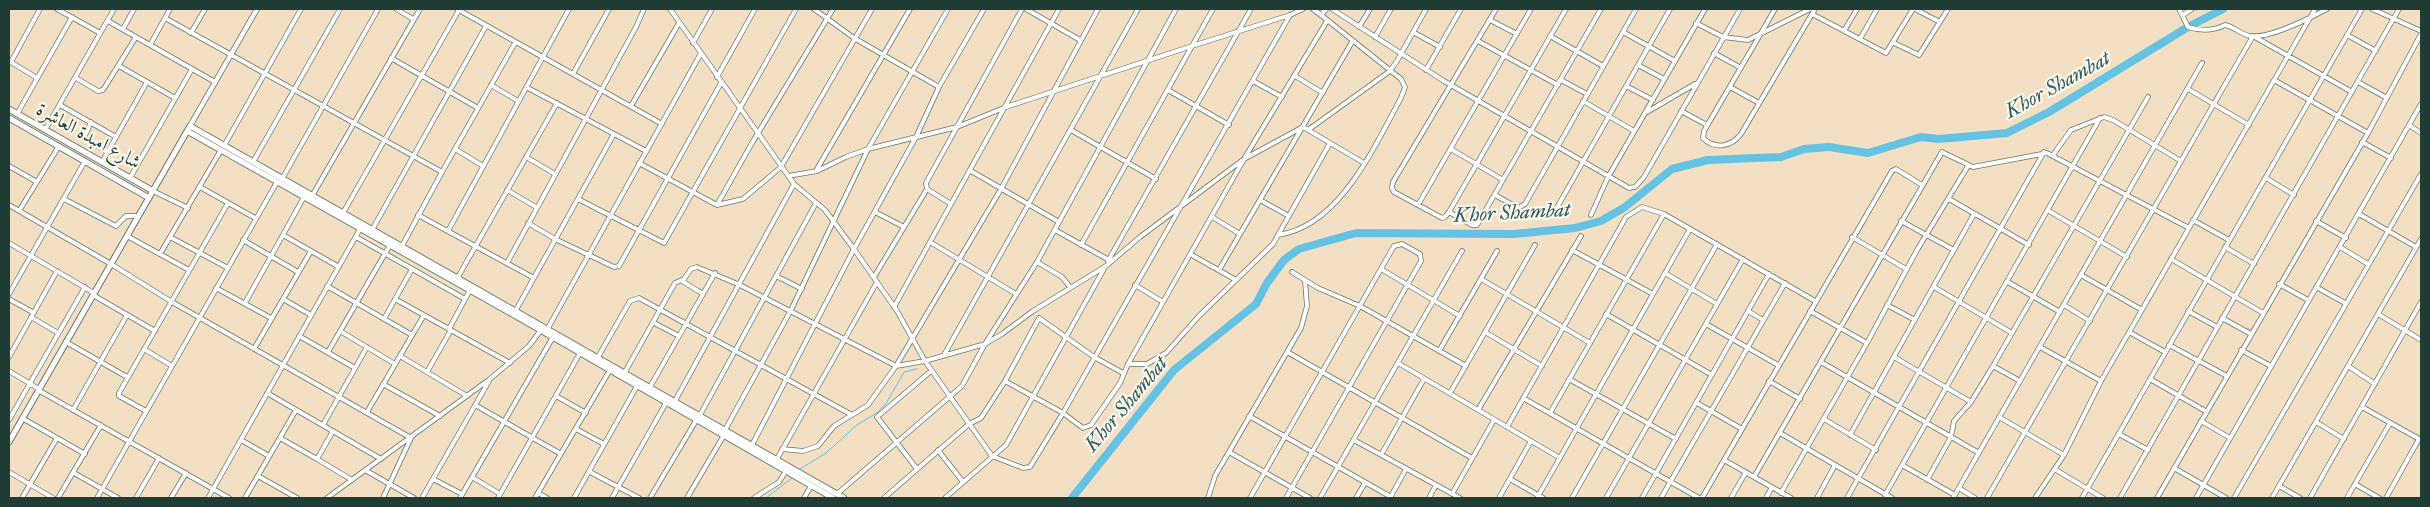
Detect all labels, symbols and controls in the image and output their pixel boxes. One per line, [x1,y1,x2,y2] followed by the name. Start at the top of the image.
[2001,47,2115,125] water label: Khor Shambat
[32,99,144,175] street label: شارع امبدة العاشرة
[1453,199,1571,229] water label: Khor Shambat
[1080,353,1174,457] water label: Khor Shambat

